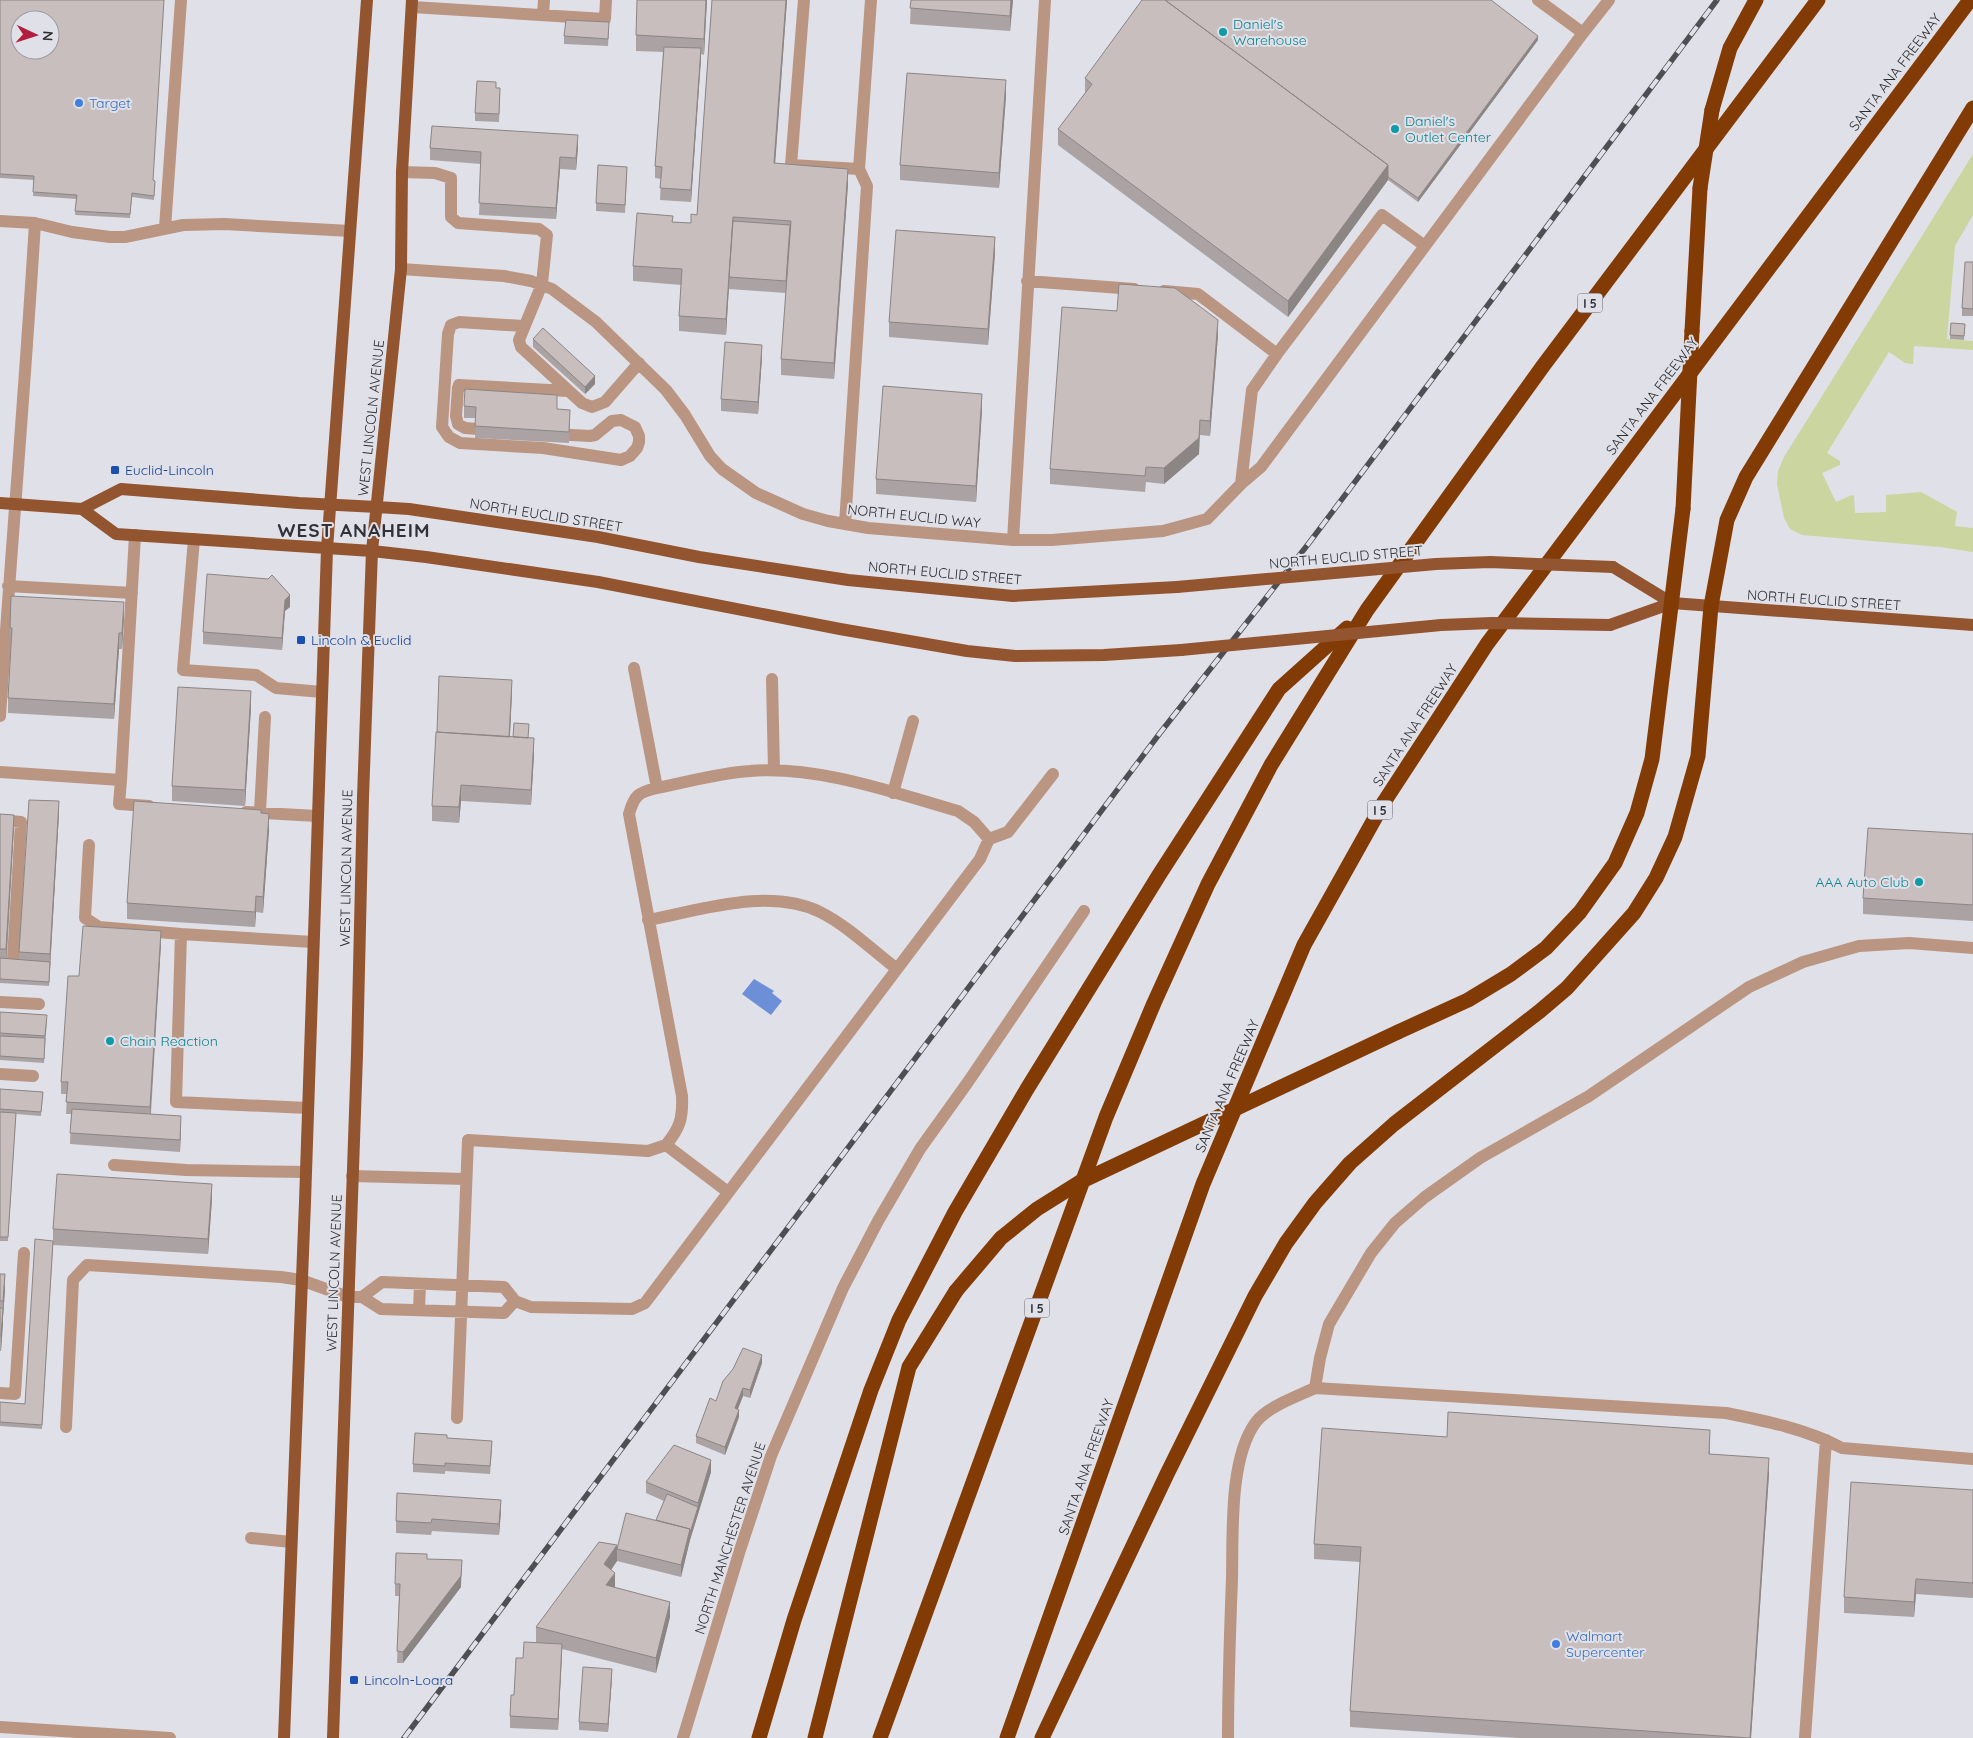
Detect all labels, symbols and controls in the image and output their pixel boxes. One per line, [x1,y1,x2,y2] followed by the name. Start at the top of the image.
[10,10,60,60] north arrow
[1845,10,1945,134] street label: SANTA ANA FREEWAY
[1233,15,1307,49] place label: Daniel's Warehouse
[1217,26,1229,38] marker: Daniel's Warehouse
[39,30,57,42] text: N
[89,94,131,112] place label: Target
[73,97,85,109] marker: Target
[1405,112,1492,146] place label: Daniel's Outlet Center
[1389,123,1401,135] marker: Daniel's Outlet Center
[1578,294,1602,312] road number: I 5
[1602,334,1702,458] street label: SANTA ANA FREEWAY
[354,339,388,497] street label: WEST LINCOLN AVENUE
[125,461,214,479] place label: Euclid-Lincoln
[109,464,121,476] marker: Euclid-Lincoln
[468,494,624,536] street label: NORTH EUCLID STREET
[846,500,982,532] street label: NORTH EUCLID WAY
[278,518,430,542] district label: WEST ANAHEIM
[1268,541,1424,573] street label: NORTH EUCLID STREET
[867,557,1023,589] street label: NORTH EUCLID STREET
[1746,586,1902,614] street label: NORTH EUCLID STREET
[311,631,411,649] place label: Lincoln & Euclid
[295,634,307,646] marker: Lincoln & Euclid
[1369,660,1461,790] street label: SANTA ANA FREEWAY
[336,789,356,947] street label: WEST LINCOLN AVENUE
[1368,800,1392,820] road number: I 5
[1815,873,1909,891] place label: AAA Auto Club
[1913,876,1925,888] marker: AAA Auto Club
[1191,1017,1263,1155] street label: SANTA ANA FREEWAY
[120,1032,218,1050] place label: Chain Reaction
[104,1035,116,1047] marker: Chain Reaction
[322,1194,346,1352] street label: WEST LINCOLN AVENUE
[1024,1299,1050,1318] road number: I 5
[1054,1396,1118,1537] street label: SANTA ANA FREEWAY
[690,1440,770,1636] street label: NORTH MANCHESTER AVENUE
[1566,1627,1645,1661] place label: Walmart Supercenter
[1550,1638,1562,1650] marker: Walmart Supercenter
[364,1671,453,1689] place label: Lincoln-Loara
[348,1674,360,1686] marker: Lincoln-Loara

